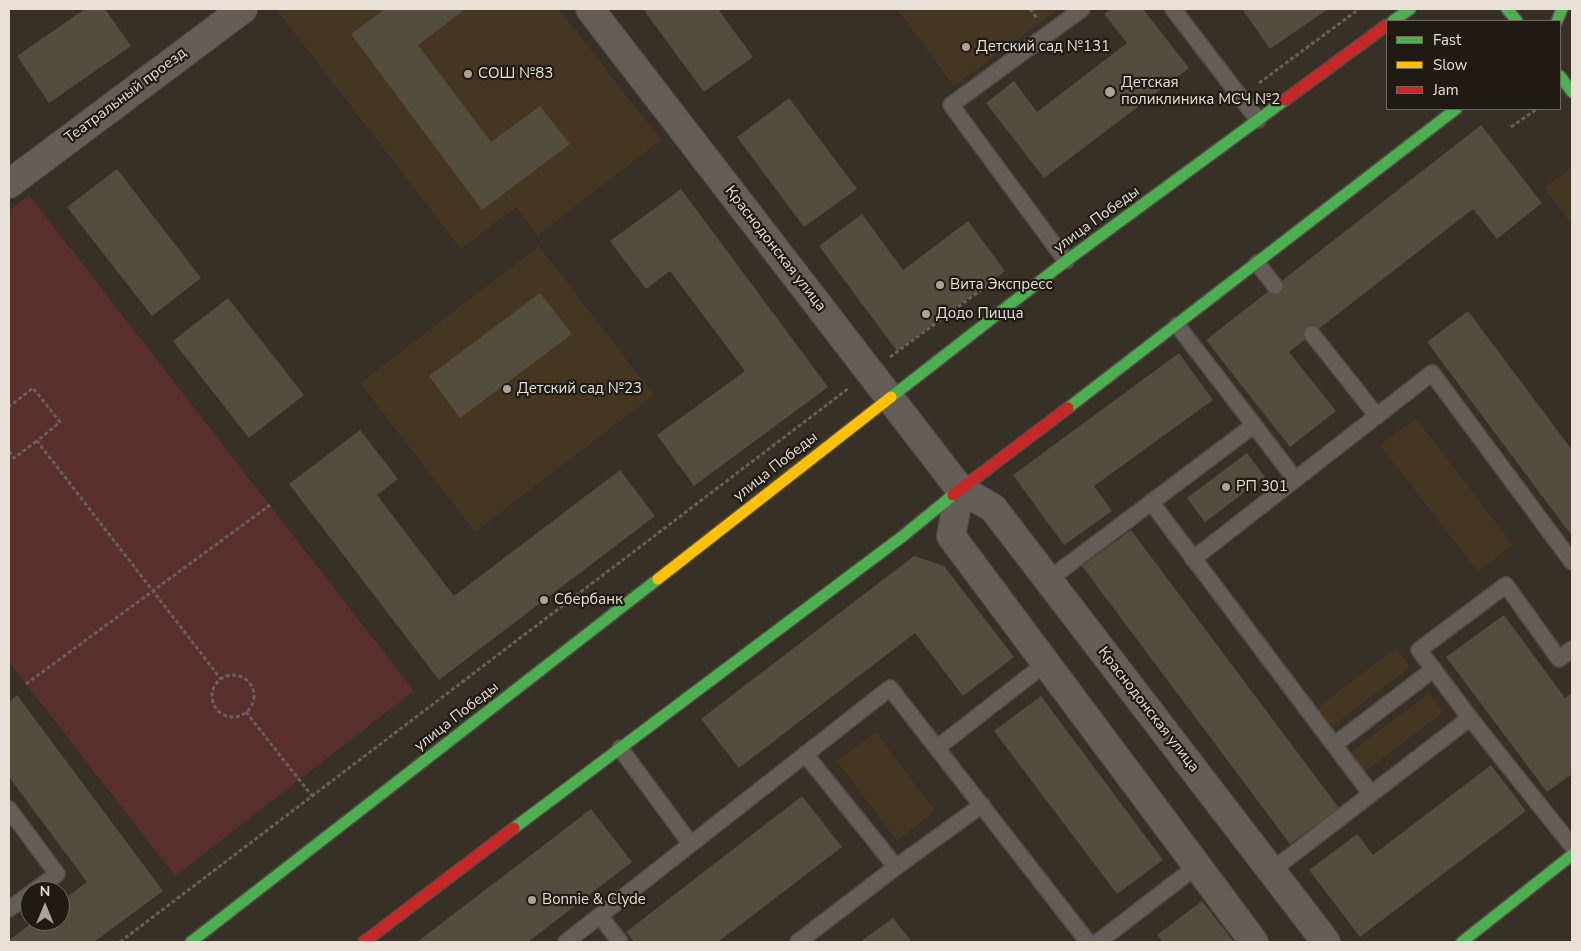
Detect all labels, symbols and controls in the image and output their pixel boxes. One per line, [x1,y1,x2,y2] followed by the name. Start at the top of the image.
[1386,20,1561,110] legend
[1433,30,1461,50] text: Fast
[976,38,1110,56] place label: Детский сад №131
[960,41,972,53] marker: Детский сад №131
[62,44,190,148] street label: Театральный проезд
[1433,55,1467,75] text: Slow
[478,65,553,83] place label: СОШ №83
[462,68,474,80] marker: СОШ №83
[1121,74,1280,109] place label: Детская поликлиника МСЧ №2
[1433,80,1459,100] text: Jam
[1103,85,1117,99] marker: Детская поликлиника МСЧ №2
[721,183,829,315] street label: Краснодонская улица
[1050,183,1144,257] street label: улица Победы
[950,276,1053,294] place label: Вита Экспресс
[934,279,946,291] marker: Вита Экспресс
[936,305,1024,323] place label: Додо Пицца
[920,308,932,320] marker: Додо Пицца
[517,380,642,398] place label: Детский сад №23
[501,383,513,395] marker: Детский сад №23
[730,429,822,505] street label: улица Победы
[1236,478,1288,496] place label: РП 301
[1220,481,1232,493] marker: РП 301
[554,591,623,609] place label: Сбербанк
[538,594,550,606] marker: Сбербанк
[1094,644,1202,776] street label: Краснодонская улица
[411,679,503,755] street label: улица Победы
[20,881,70,931] north arrow
[40,882,50,901] text: N
[542,891,646,909] place label: Bonnie & Clyde
[526,894,538,906] marker: Bonnie & Clyde

